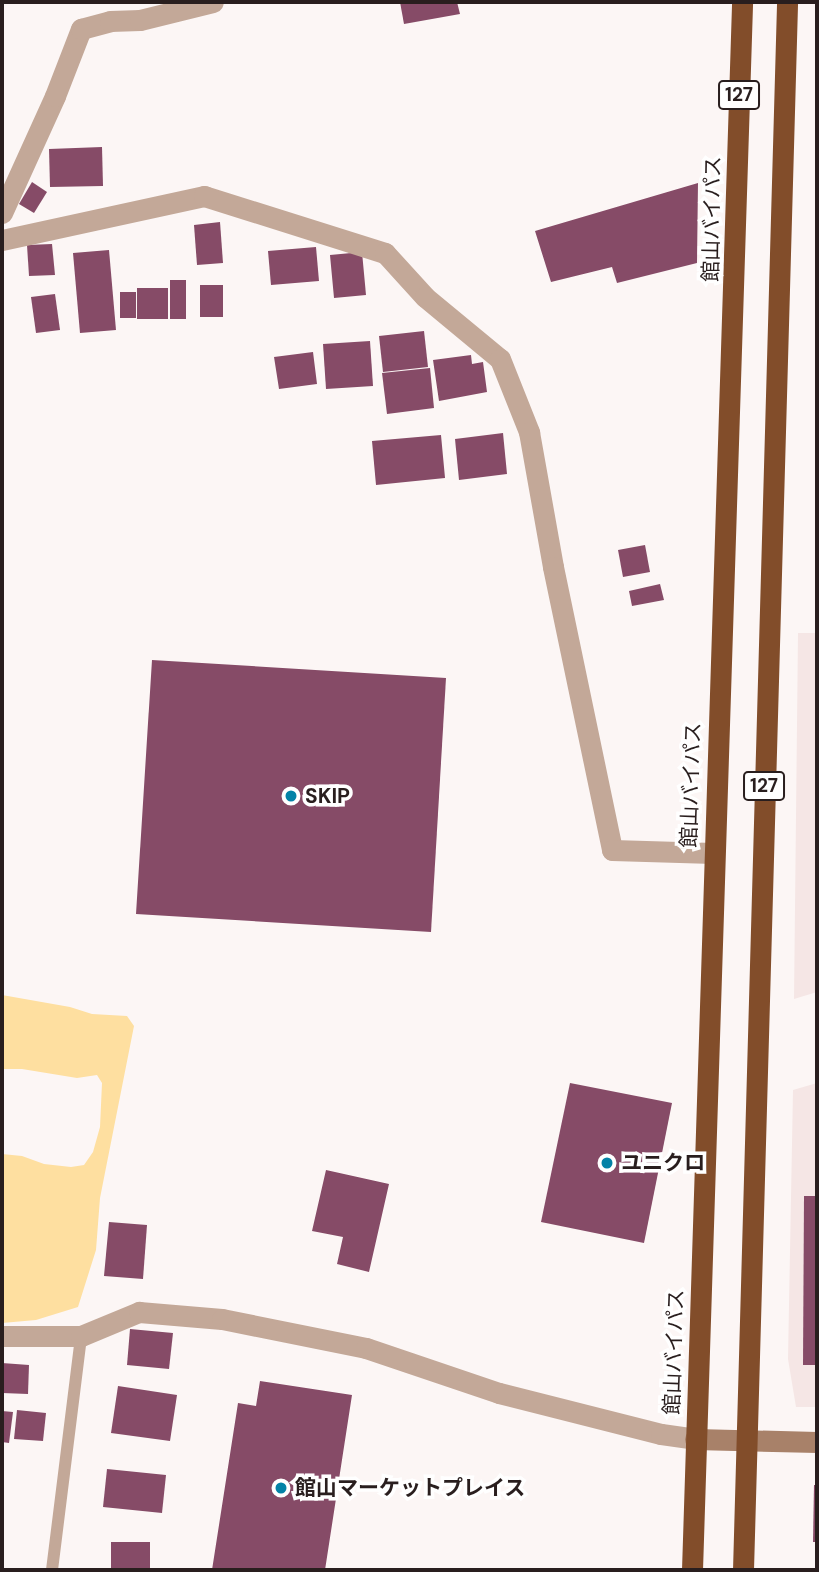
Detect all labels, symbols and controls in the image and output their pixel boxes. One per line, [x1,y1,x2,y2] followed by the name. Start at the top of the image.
[718,80,760,110] road number: 127
[698,156,726,282] street label: 館山バイパス
[676,722,706,848] street label: 館山バイパス
[743,771,785,802] road number: 127
[305,783,350,809] place label: SKIP
[283,788,299,804] marker: SKIP
[621,1150,705,1176] place label: ユニクロ
[599,1155,615,1171] marker: ユニクロ
[659,1289,689,1415] street label: 館山バイパス
[295,1475,526,1501] place label: 館山マーケットプレイス
[273,1480,289,1496] marker: 館山マーケットプレイス

